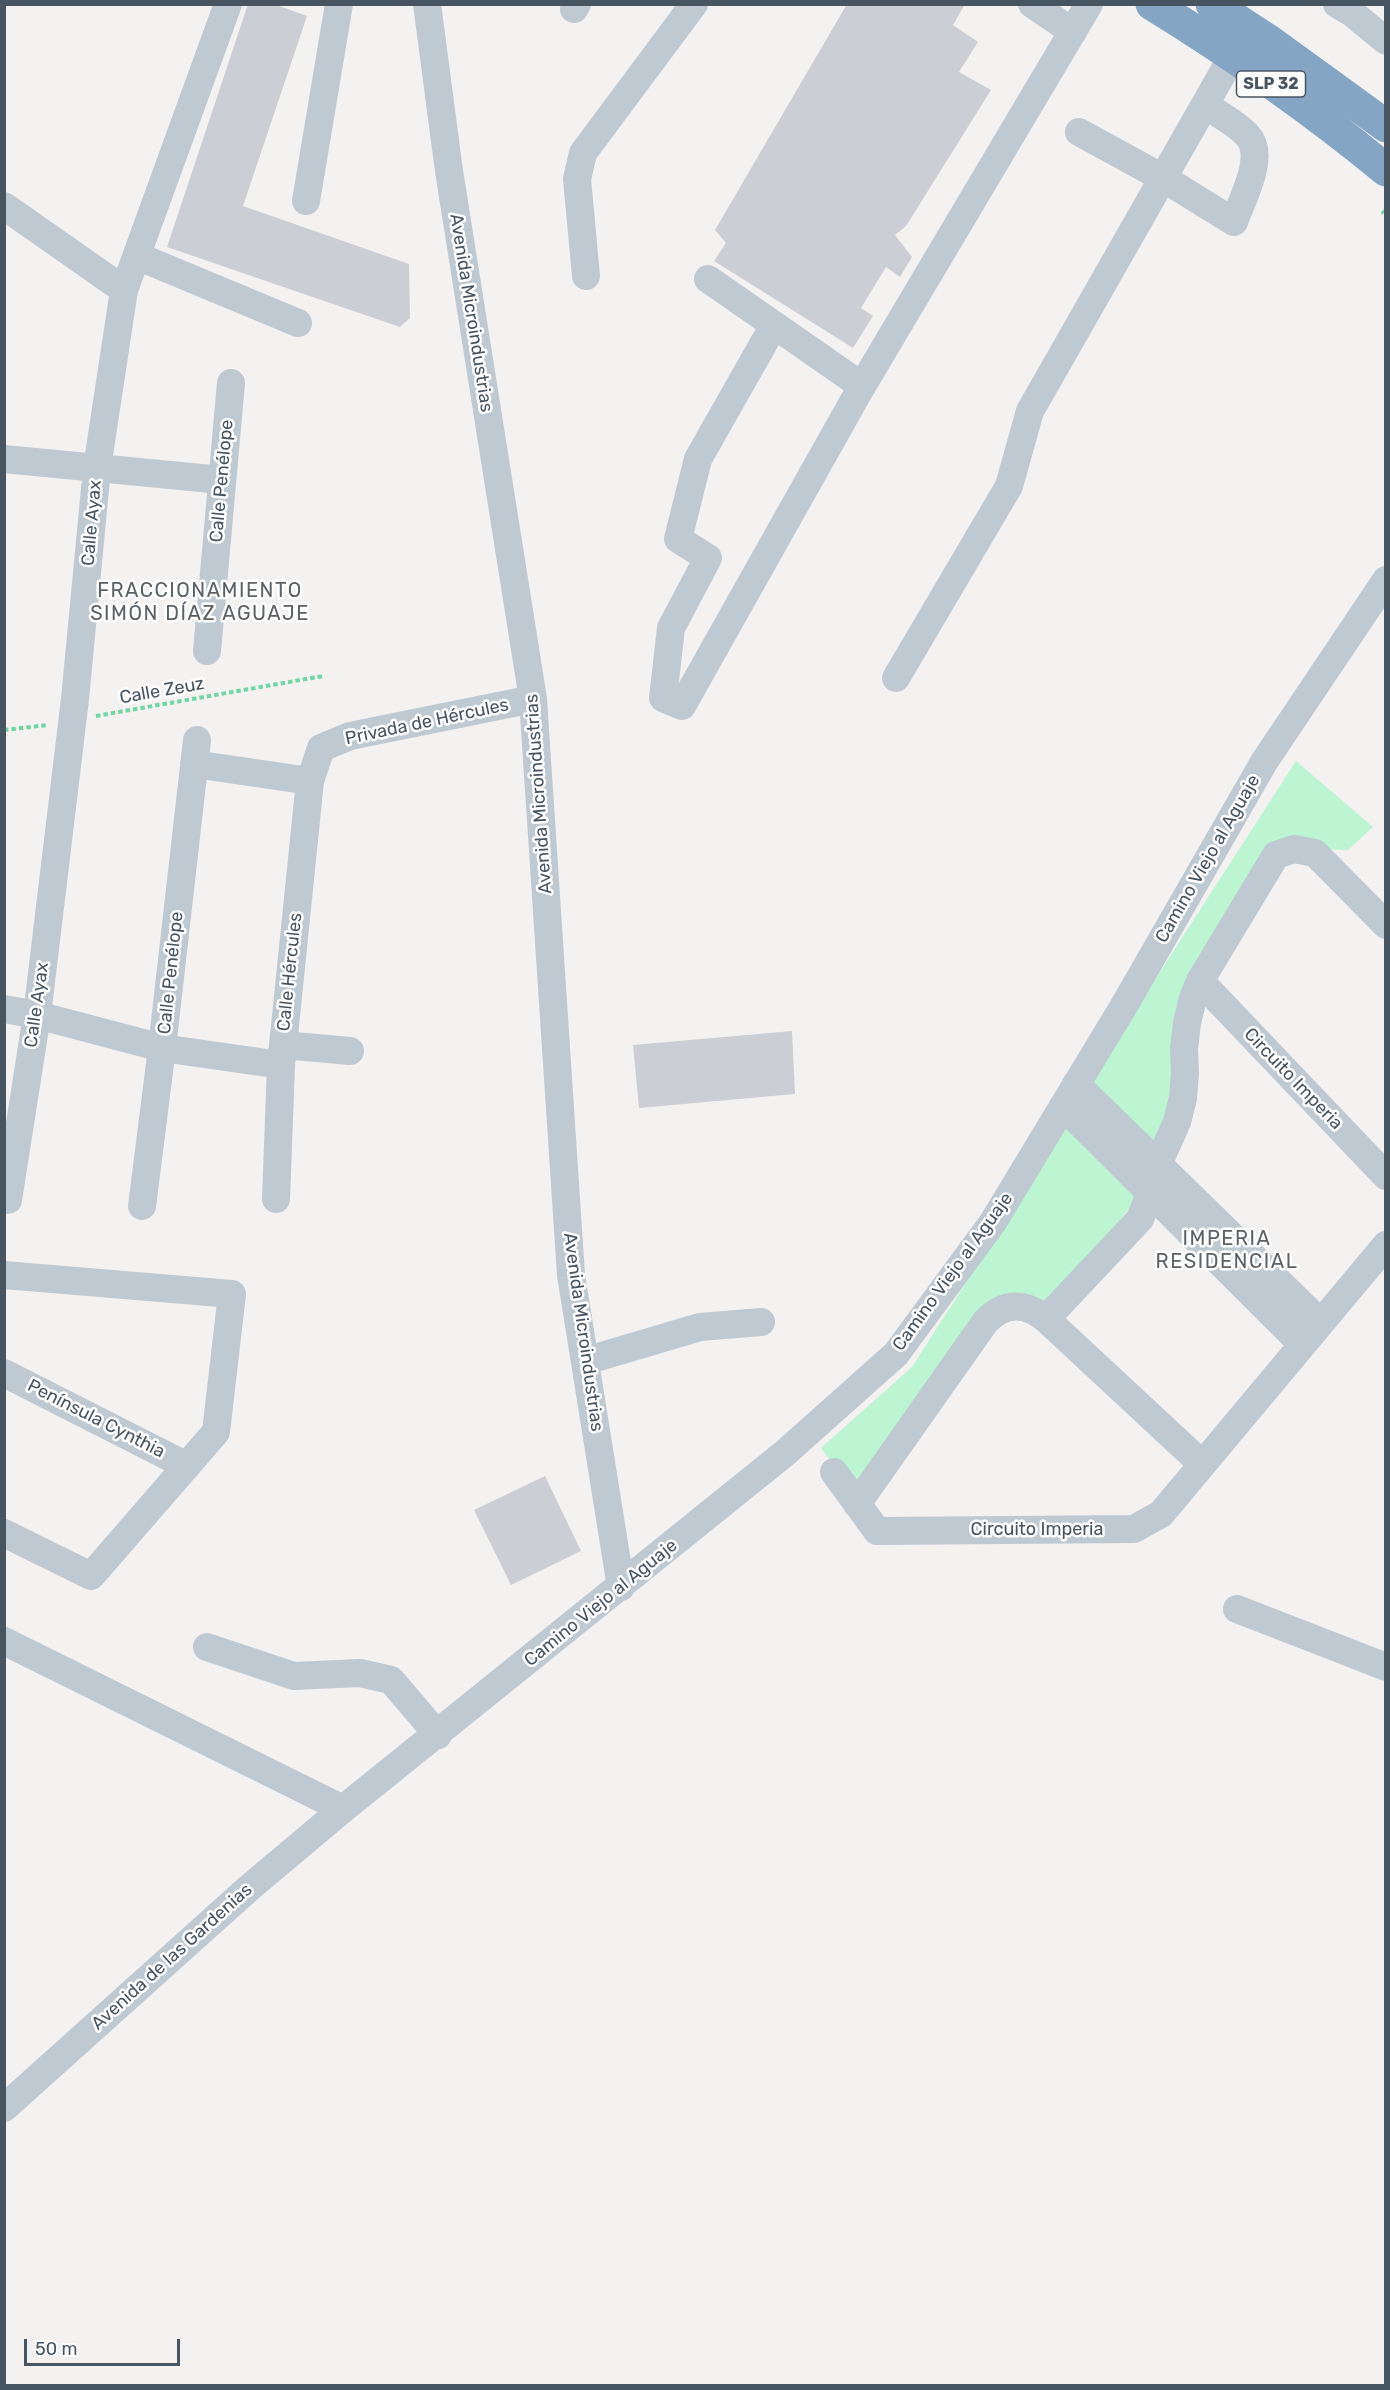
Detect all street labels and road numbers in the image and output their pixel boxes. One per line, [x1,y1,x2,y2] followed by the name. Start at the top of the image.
[1236,71,1306,97] road number: SLP 32
[445,212,497,414] street label: Avenida Microindustrias
[206,419,238,543] street label: Calle Penélope
[77,479,107,567] street label: Calle Ayax
[118,673,206,709] street label: Calle Zeuz
[521,693,557,895] street label: Avenida Microindustrias
[343,694,511,750] street label: Privada de Hércules
[1151,771,1265,947] street label: Camino Viejo al Aguaje
[154,911,188,1035] street label: Calle Penélope
[273,912,307,1032] street label: Calle Hércules
[20,961,54,1049] street label: Calle Ayax
[1239,1024,1347,1134] street label: Circuito Imperia
[888,1189,1018,1355] street label: Camino Viejo al Aguaje
[558,1231,608,1433] street label: Avenida Microindustrias
[24,1375,168,1463] street label: Península Cynthia
[971,1519,1103,1541] street label: Circuito Imperia
[520,1535,682,1671] street label: Camino Viejo al Aguaje
[87,1879,257,2035] street label: Avenida de las Gardenias

